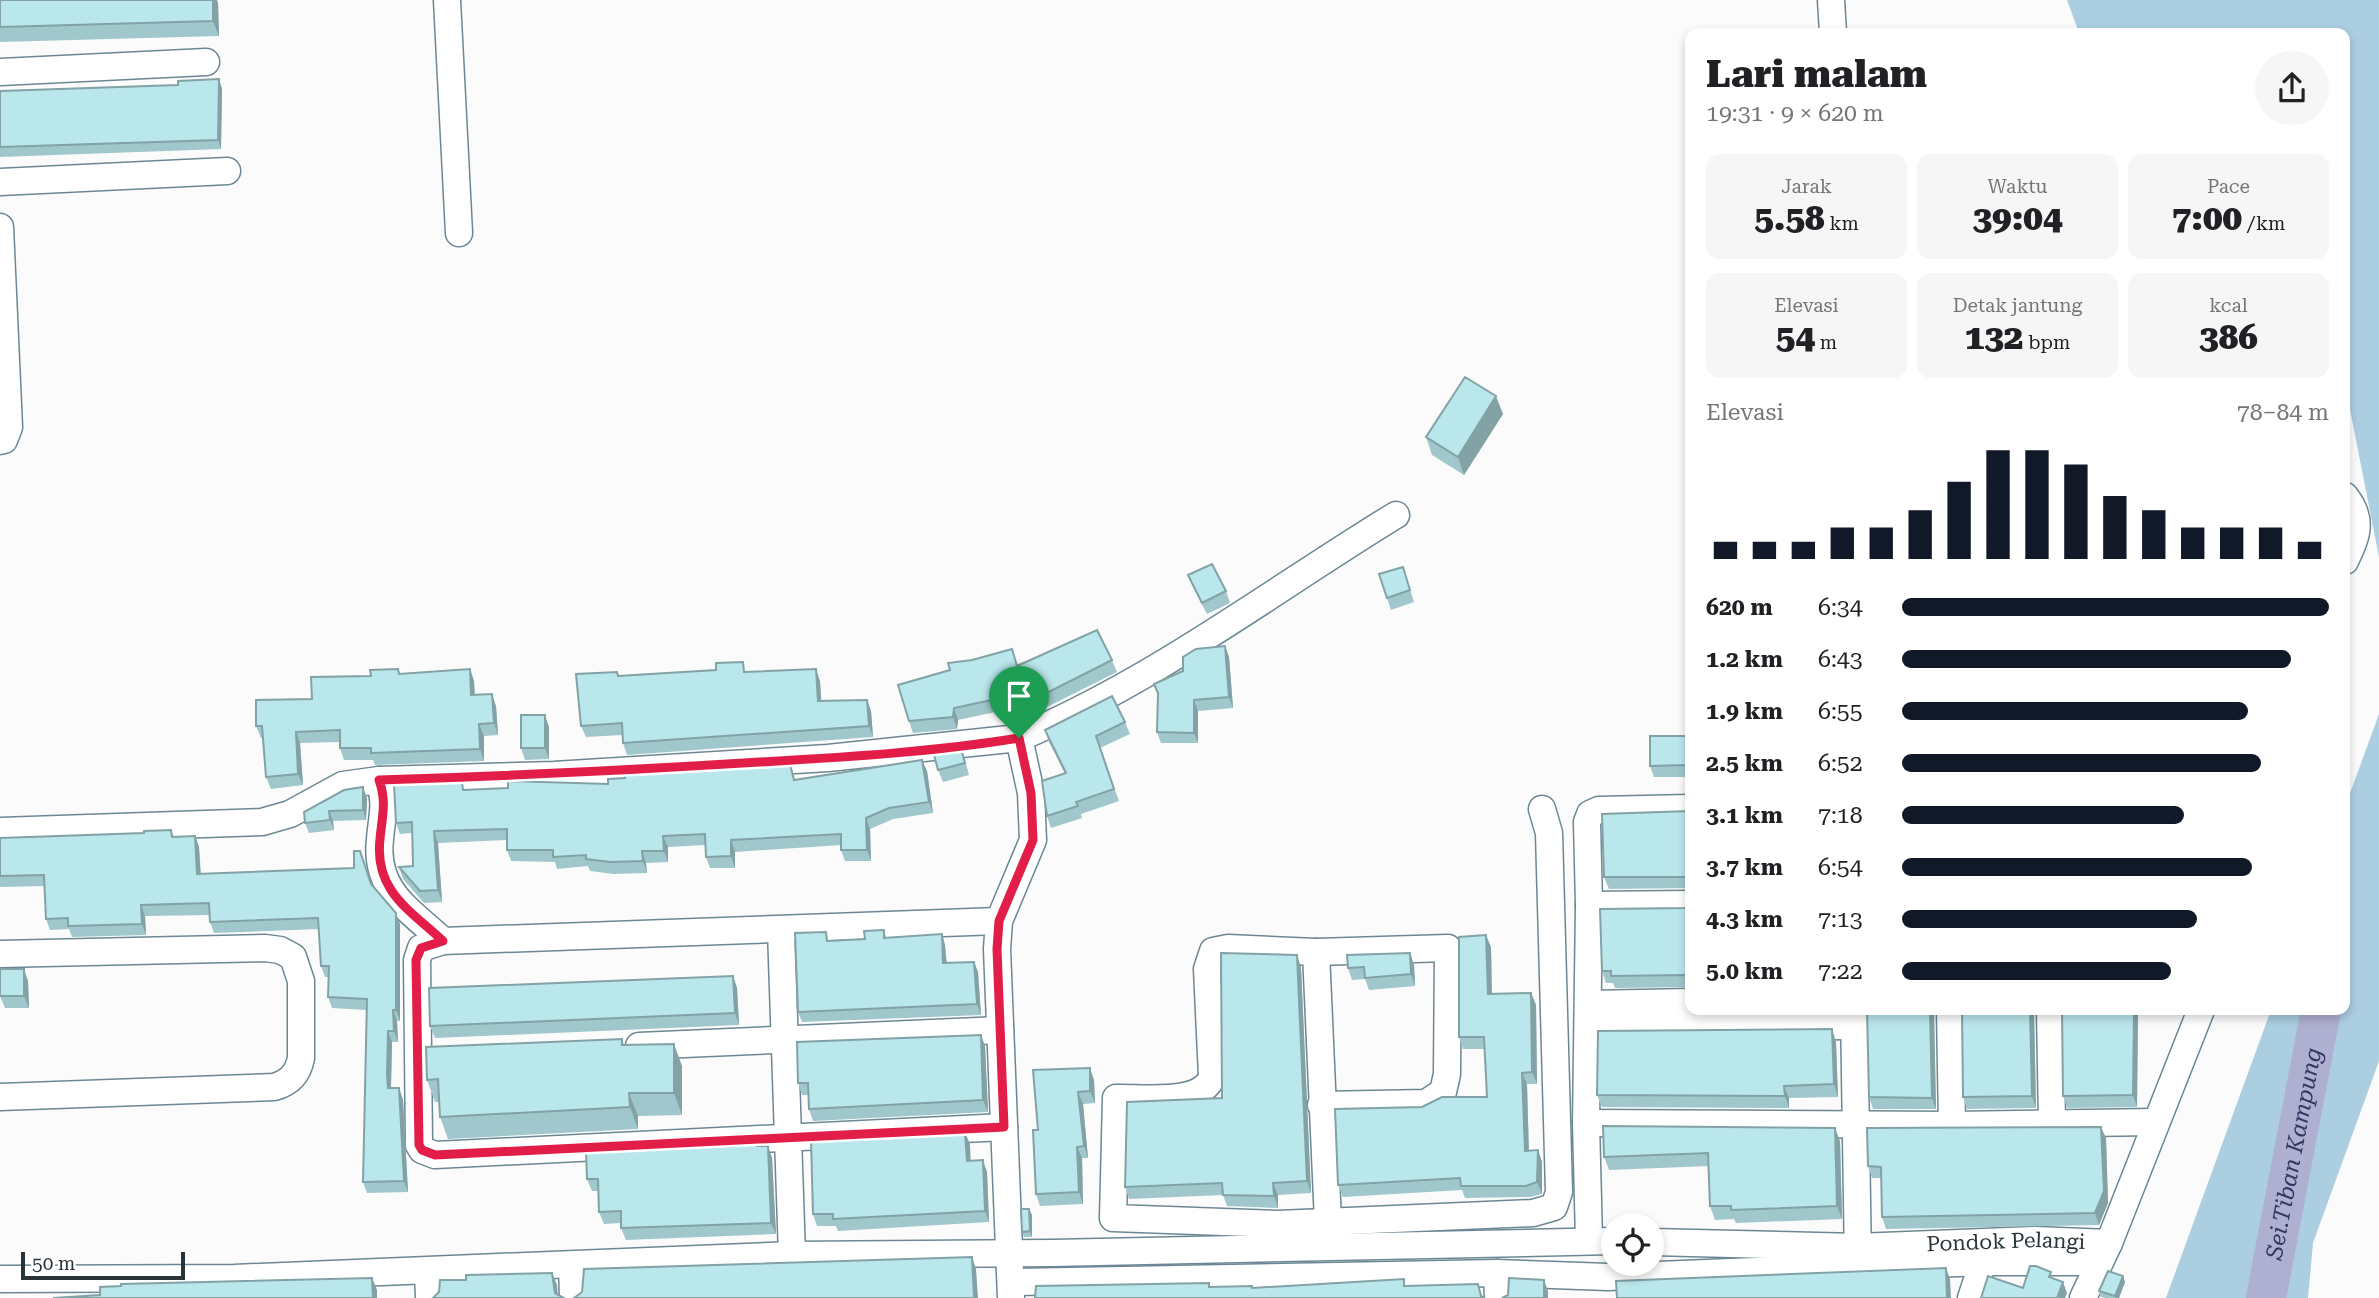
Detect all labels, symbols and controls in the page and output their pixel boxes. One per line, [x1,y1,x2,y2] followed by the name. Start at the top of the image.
[2255,51,2329,125] button: share
[1706,52,1927,96] text: Lari malam
[1706,100,1884,127] text: 19:31 · 9 × 620 m
[1781,175,1832,198] text: Jarak
[1988,175,2047,198] text: Waktu
[2207,175,2250,198] text: Pace
[1754,198,1825,239] text: 5.58
[1972,198,2063,239] text: 39:04
[2172,198,2242,239] text: 7:00
[1825,212,1859,235] text: km
[2242,212,2285,235] text: /km
[1774,294,1839,317] text: Elevasi
[1953,294,2082,317] text: Detak jantung
[2209,294,2248,317] text: kcal
[1776,317,1815,358] text: 54
[1965,317,2023,358] text: 132
[2199,317,2258,358] text: 386
[1815,331,1837,354] text: m
[2023,331,2070,354] text: bpm
[1706,399,1784,426] text: Elevasi
[2237,399,2329,426] text: 78–84 m
[1706,594,1773,621] text: 620 m
[1818,594,1863,621] text: 6:34
[1706,646,1783,673] text: 1.2 km
[1818,646,1863,673] text: 6:43
[989,666,1049,738] pin
[1000,677,1038,715] icon: arrive
[1706,698,1783,725] text: 1.9 km
[1818,698,1863,725] text: 6:55
[1706,750,1783,777] text: 2.5 km
[1818,750,1863,777] text: 6:52
[1706,802,1783,829] text: 3.1 km
[1818,802,1863,829] text: 7:18
[1706,854,1783,881] text: 3.7 km
[1818,854,1863,881] text: 6:54
[1706,906,1783,933] text: 4.3 km
[1818,906,1863,933] text: 7:13
[1706,958,1783,985] text: 5.0 km
[1818,958,1863,985] text: 7:22
[2260,1046,2327,1263] water label: Sei.Tiban Kampung
[1601,1213,1664,1276] map controls
[1601,1213,1664,1276] button: locate
[1926,1228,2086,1256] street label: Pondok Pelangi
[21,1249,186,1281] scale bar
[32,1252,75,1275] text: 50 m

